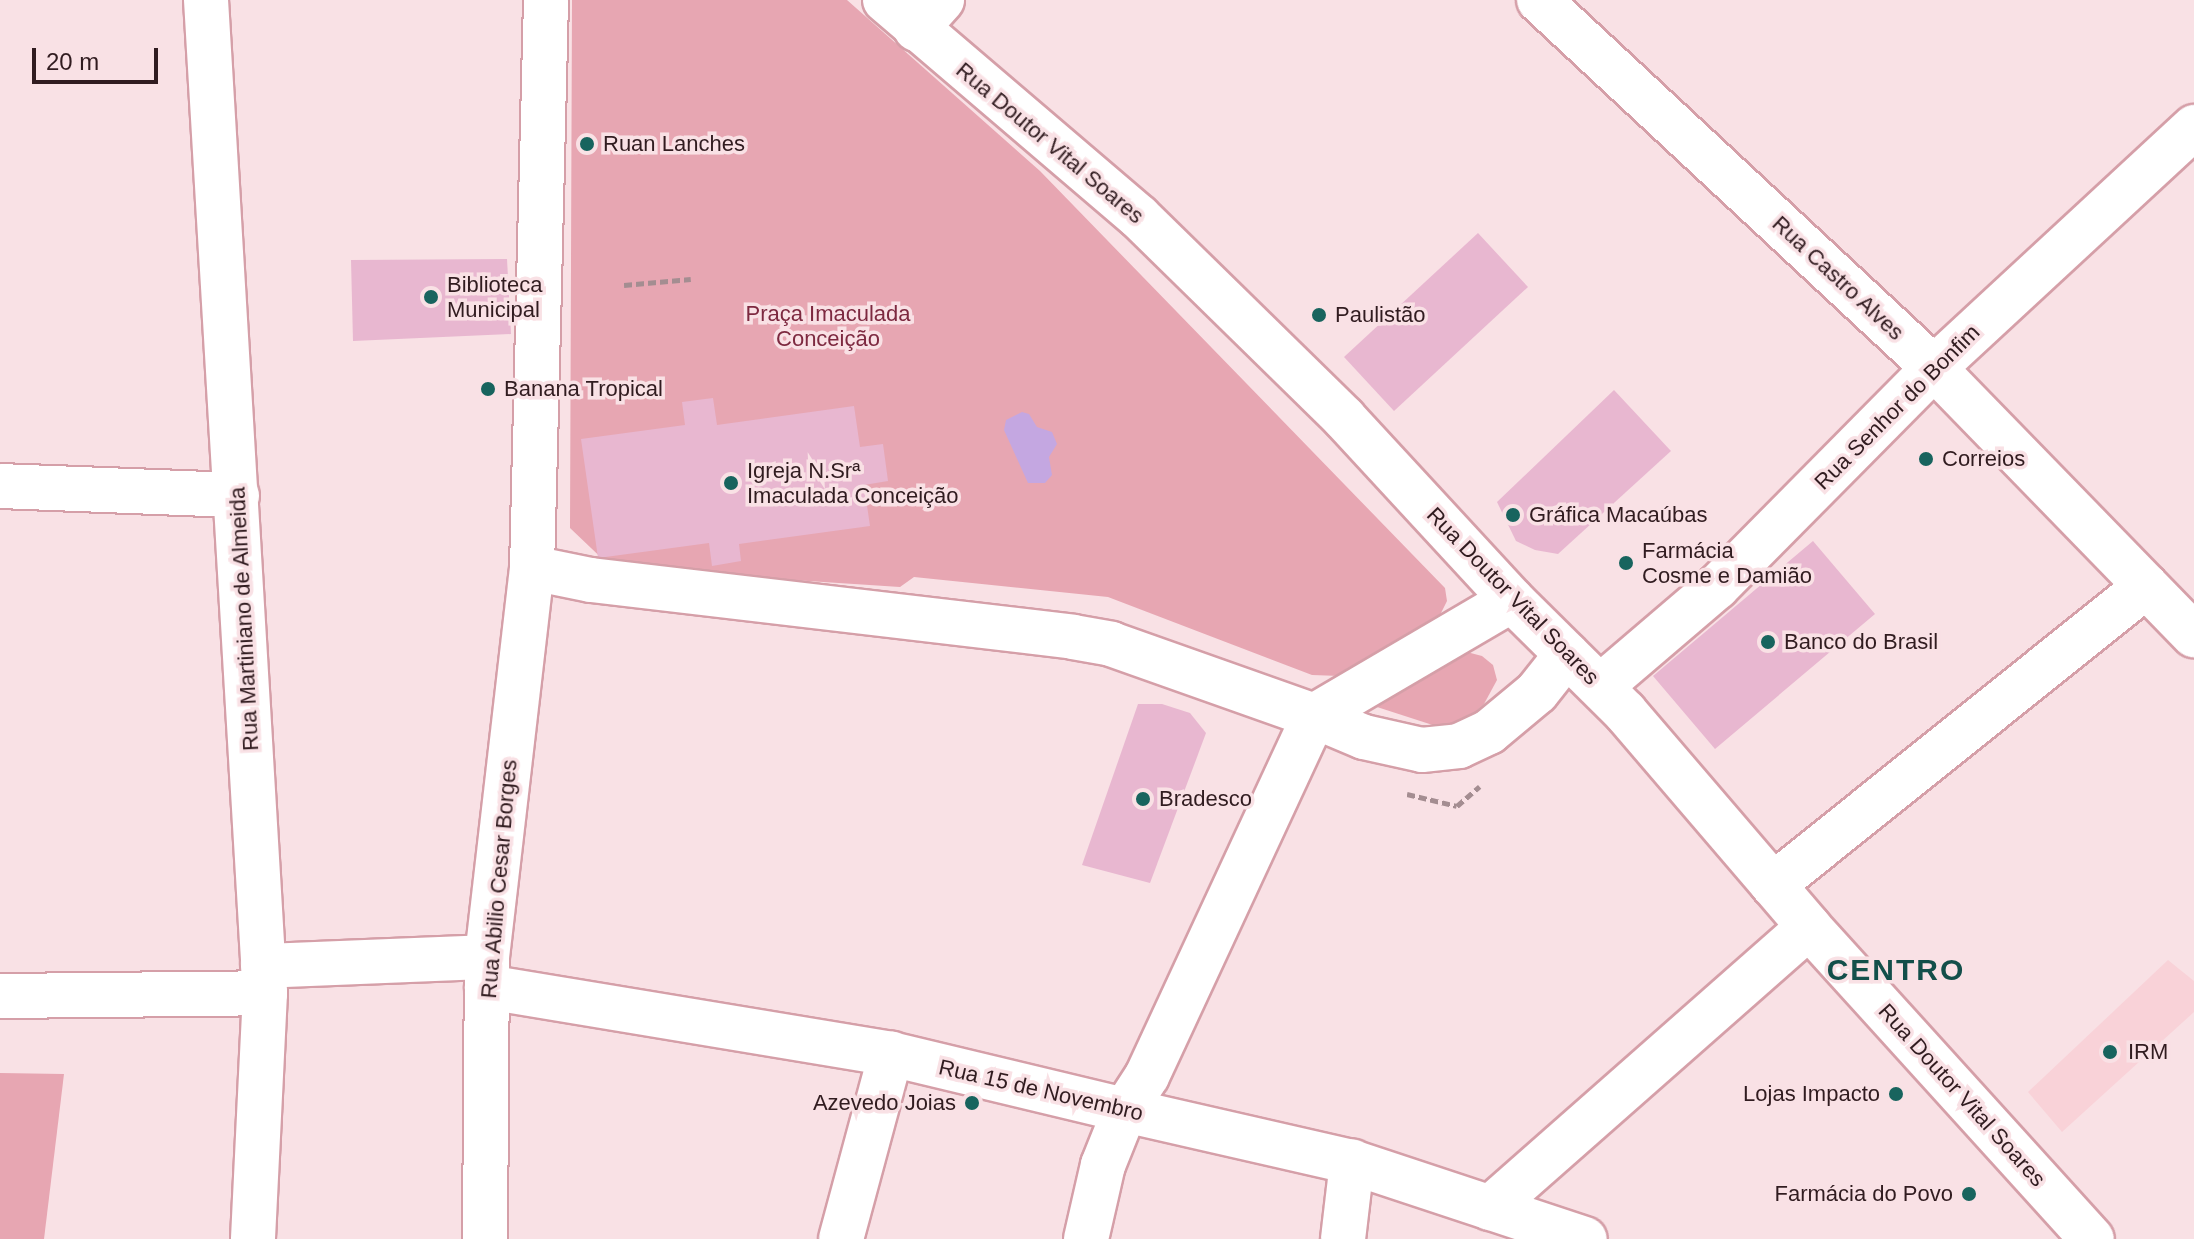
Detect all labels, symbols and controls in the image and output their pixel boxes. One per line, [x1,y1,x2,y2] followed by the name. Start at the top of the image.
[36,32,162,82] scale bar
[46,48,99,75] text: 20 m
[951,57,1149,229] street label: Rua Doutor Vital Soares
[603,131,745,157] place label: Ruan Lanches
[578,135,596,153] marker: Ruan Lanches
[1766,210,1910,346] street label: Rua Castro Alves
[447,271,542,322] place label: Biblioteca Municipal
[422,288,440,306] marker: Biblioteca Municipal
[745,300,911,352] park label: Praça Imaculada Conceição
[1335,302,1426,328] place label: Paulistão
[1310,306,1328,324] marker: Paulistão
[1809,319,1985,495] street label: Rua Senhor do Bonfim
[504,376,663,402] place label: Banana Tropical
[479,380,497,398] marker: Banana Tropical
[1942,446,2025,472] place label: Correios
[1917,450,1935,468] marker: Correios
[747,457,959,508] place label: Igreja N.Srª Imaculada Conceição
[722,474,740,492] marker: Igreja N.Srª Imaculada Conceição
[224,486,264,752] street label: Rua Martiniano de Almeida
[1421,502,1605,690] street label: Rua Doutor Vital Soares
[1529,502,1708,528] place label: Gráfica Macaúbas
[1504,506,1522,524] marker: Gráfica Macaúbas
[1642,537,1812,588] place label: Farmácia Cosme e Damião
[1617,554,1635,572] marker: Farmácia Cosme e Damião
[1784,629,1938,655] place label: Banco do Brasil
[1759,633,1777,651] marker: Banco do Brasil
[475,758,523,1000] street label: Rua Abilio Cesar Borges
[1159,786,1252,812] place label: Bradesco
[1134,790,1152,808] marker: Bradesco
[1827,952,1965,988] district label: CENTRO
[1873,998,2051,1192] street label: Rua Doutor Vital Soares
[2128,1039,2168,1065] place label: IRM
[2099,1041,2121,1063] marker: IRM
[936,1054,1146,1126] street label: Rua 15 de Novembro
[1743,1081,1880,1107] place label: Lojas Impacto
[1887,1085,1905,1103] marker: Lojas Impacto
[813,1090,956,1116] place label: Azevedo Joias
[963,1094,981,1112] marker: Azevedo Joias
[1774,1181,1953,1207] place label: Farmácia do Povo
[1960,1185,1978,1203] marker: Farmácia do Povo

